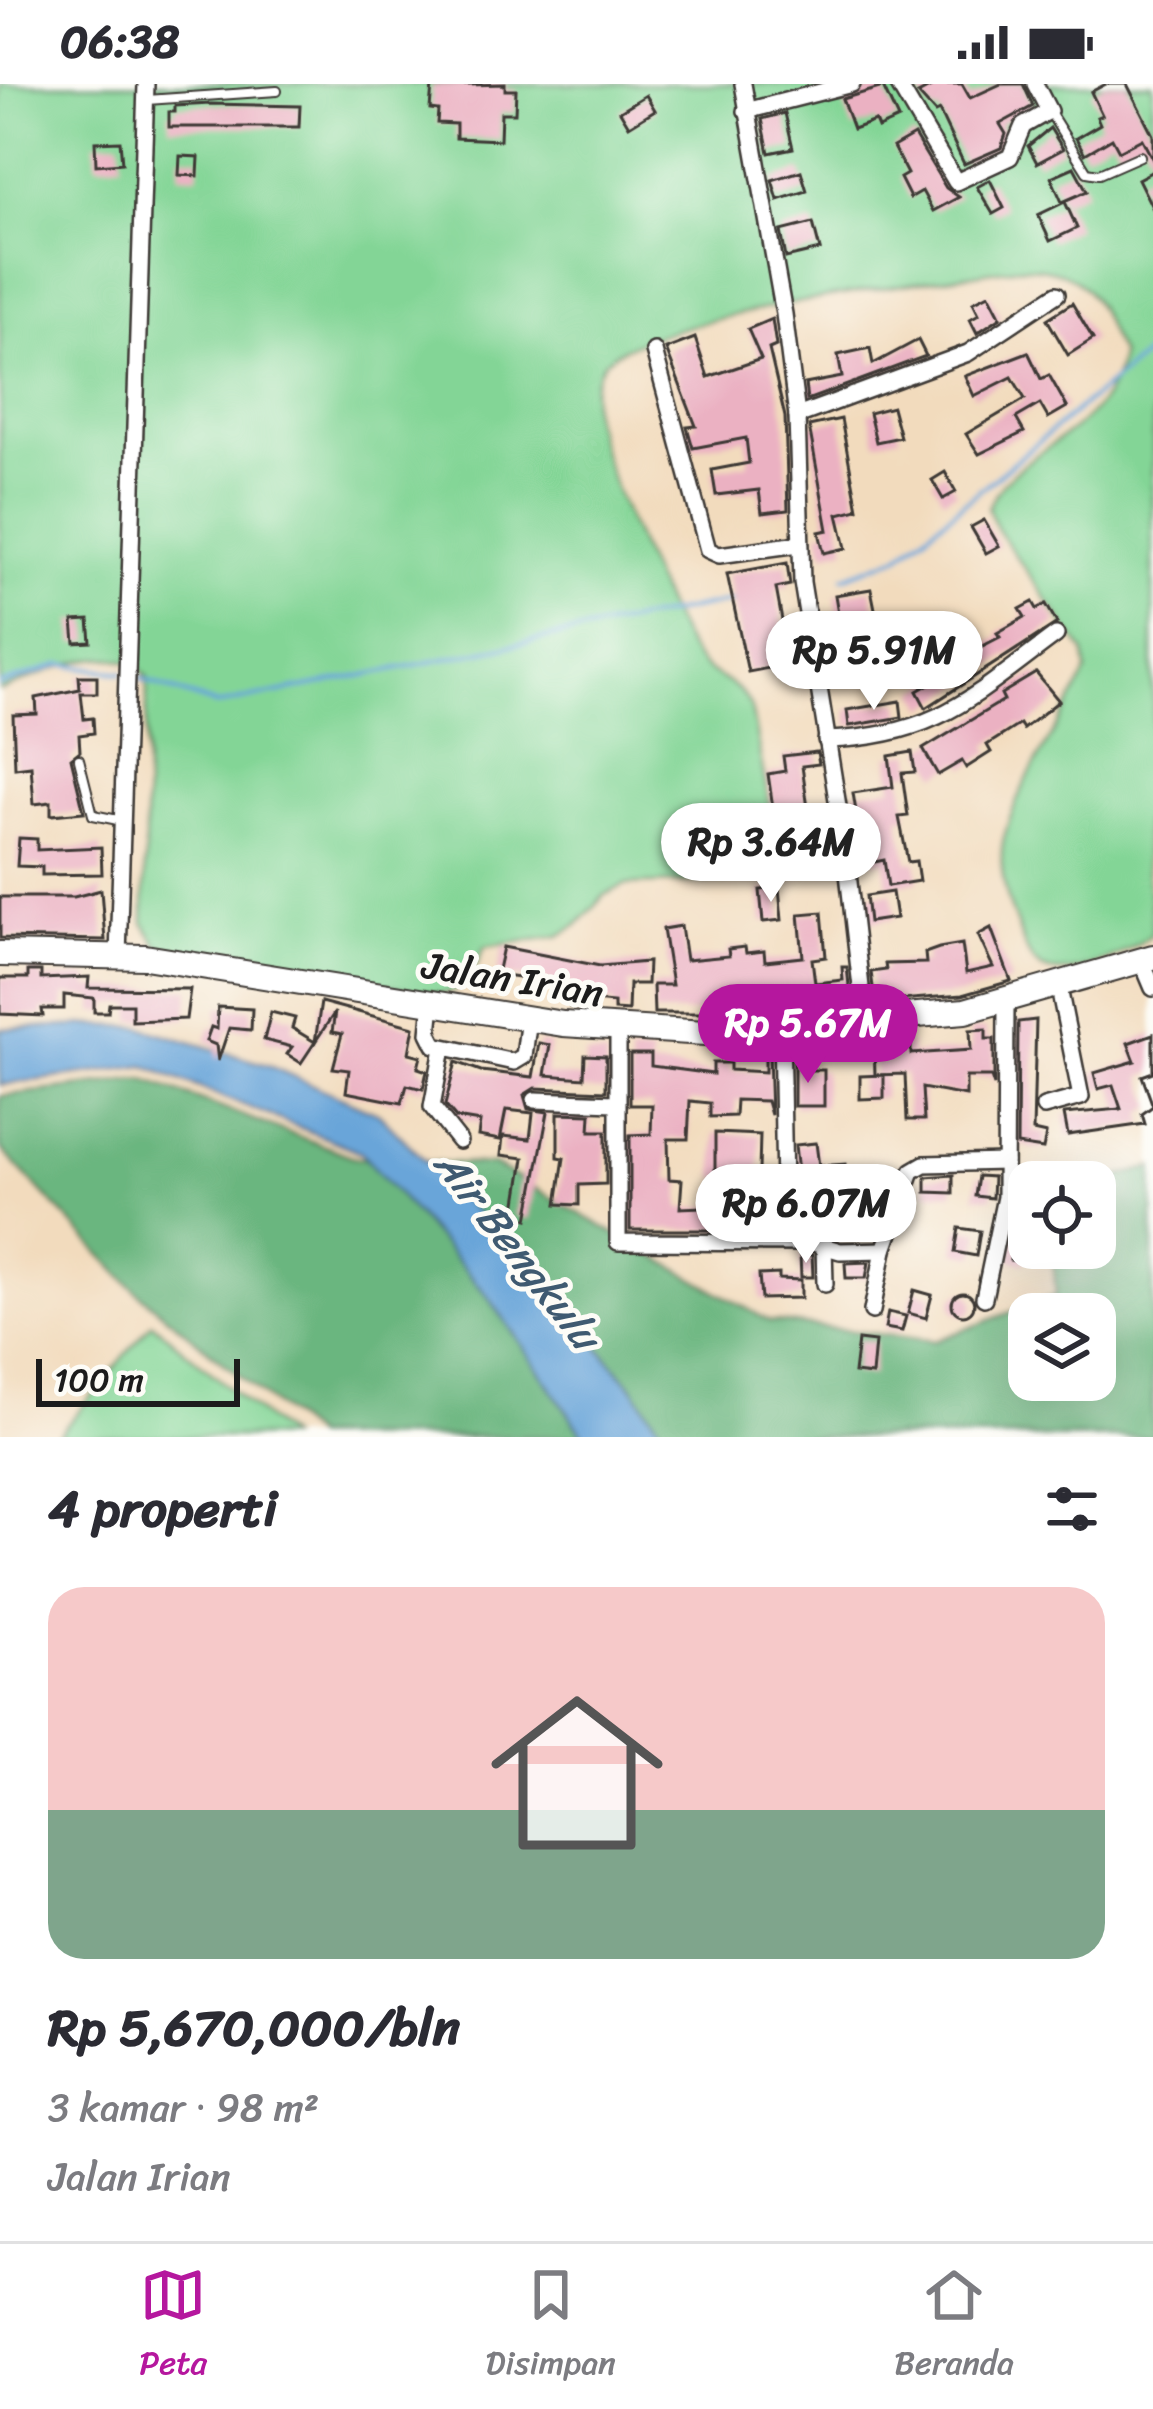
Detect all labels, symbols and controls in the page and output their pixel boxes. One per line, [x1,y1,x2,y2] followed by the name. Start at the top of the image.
[60,2,179,82] text: 06:38
[750,611,998,713] pin: Rp 5.91M
[793,615,955,684] text: Rp 5.91M
[647,803,895,905] pin: Rp 3.64M
[688,807,854,876] text: Rp 3.64M
[415,930,608,1027] street label: Jalan Irian
[684,984,932,1086] pin: Rp 5.67M
[725,988,891,1057] text: Rp 5.67M
[414,1132,623,1371] water label: Air Bengkulu
[1008,1161,1116,1401] map controls
[1008,1161,1116,1269] button: locate
[682,1164,930,1266] pin: Rp 6.07M
[722,1168,890,1237] text: Rp 6.07M
[1008,1293,1116,1401] button: layers
[54,1351,144,1409] text: 100 m
[36,1353,240,1406] scale bar
[48,1464,277,1554] text: 4 properti
[1039,1476,1105,1542] icon: filters
[469,1665,685,1881] icon: home
[48,1983,460,2073] text: Rp 5,670,000/bln
[48,2073,319,2142] text: 3 kamar · 98 m²
[48,2142,231,2211] text: Jalan Irian
[139,2262,207,2392] tab: Peta
[486,2262,616,2392] tab: Disimpan
[894,2262,1014,2392] tab: Beranda

